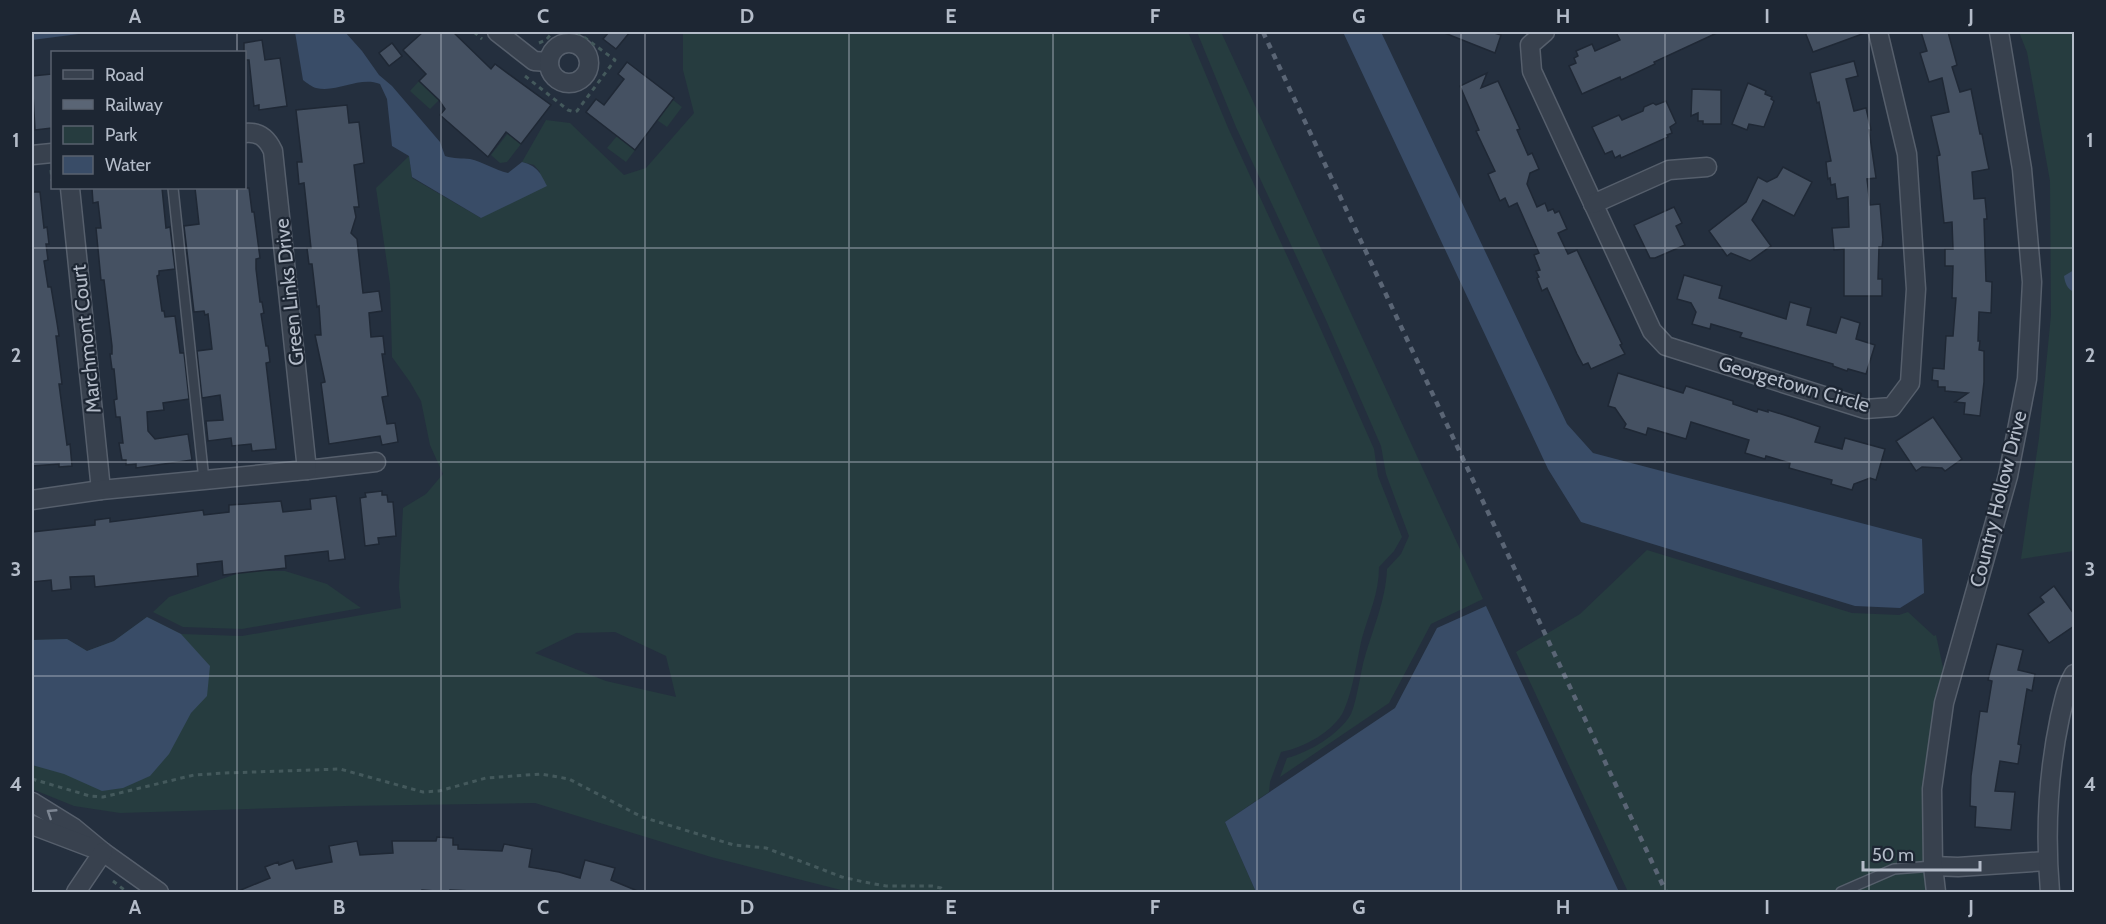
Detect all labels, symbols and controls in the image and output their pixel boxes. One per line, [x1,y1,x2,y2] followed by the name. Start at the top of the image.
[129,4,142,28] text: A
[333,4,345,28] text: B
[537,4,549,28] text: C
[740,4,754,28] text: D
[945,4,957,28] text: E
[1150,4,1161,28] text: F
[1352,4,1366,28] text: G
[1556,4,1570,28] text: H
[1764,4,1770,28] text: I
[1967,4,1974,28] text: J
[51,51,246,189] legend
[105,64,144,86] text: Road
[105,94,163,116] text: Railway
[105,124,138,146] text: Park
[12,128,20,152] text: 1
[2086,128,2094,152] text: 1
[105,154,151,176] text: Water
[269,217,309,367] street label: Green Links Drive
[66,263,106,414] street label: Marchmont Court
[11,343,21,367] text: 2
[2085,343,2095,367] text: 2
[1716,351,1872,417] street label: Georgetown Circle
[1964,408,2032,590] street label: Country Hollow Drive
[11,557,21,581] text: 3
[2085,557,2095,581] text: 3
[10,772,22,796] text: 4
[2084,772,2096,796] text: 4
[47,809,58,820] one-way arrow
[1863,834,1980,872] scale bar
[1872,844,1914,866] text: 50 m
[129,895,142,919] text: A
[333,895,345,919] text: B
[537,895,549,919] text: C
[740,895,754,919] text: D
[945,895,957,919] text: E
[1150,895,1161,919] text: F
[1352,895,1366,919] text: G
[1556,895,1570,919] text: H
[1764,895,1770,919] text: I
[1967,895,1974,919] text: J

